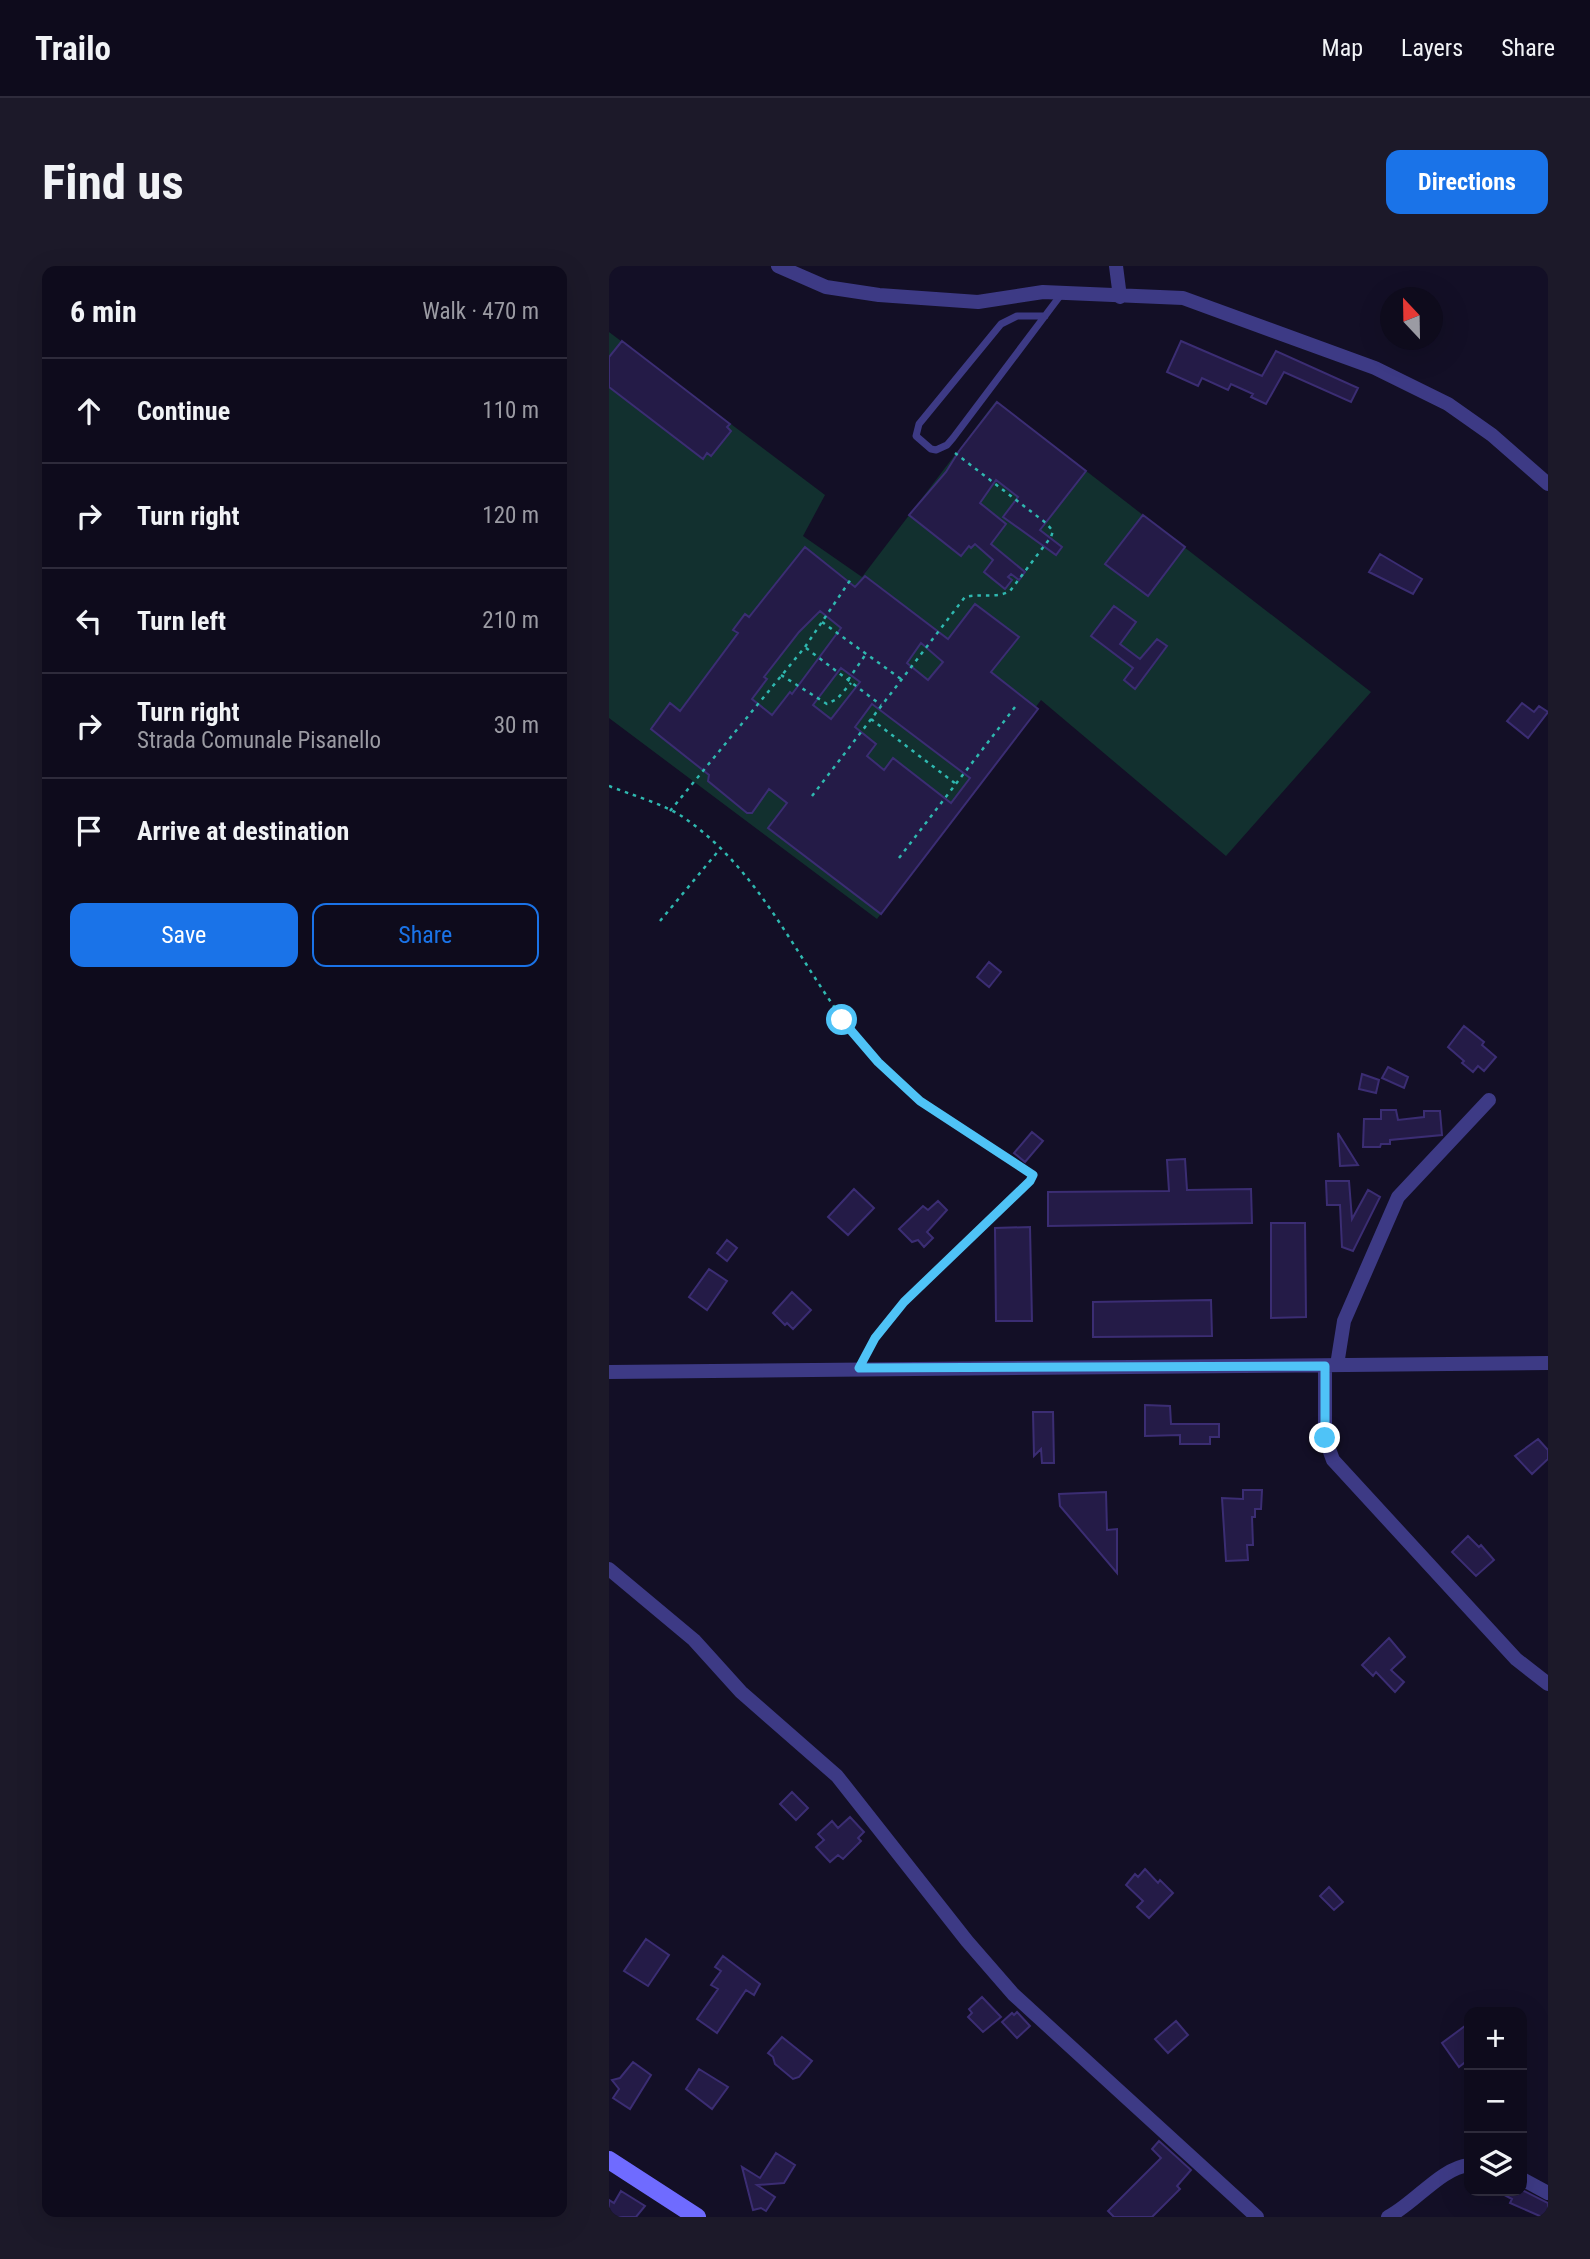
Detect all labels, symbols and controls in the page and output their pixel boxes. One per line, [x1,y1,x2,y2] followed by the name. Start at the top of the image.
[35,29,111,68] text: Trailo
[1322,34,1363,62] text: Map
[1401,34,1463,62] text: Layers
[1501,34,1555,62] text: Share
[1386,150,1548,214] button: Directions
[42,154,184,211] text: Find us
[1380,287,1443,350] north arrow
[70,294,137,329] text: 6 min
[422,298,539,325] text: Walk · 470 m
[70,392,108,430] icon: ahead
[137,396,230,426] text: Continue
[482,397,539,424] text: 110 m
[70,497,108,535] icon: right
[137,501,239,531] text: Turn right
[482,502,539,529] text: 120 m
[70,602,108,640] icon: left
[137,606,226,636] text: Turn left
[482,607,539,634] text: 210 m
[137,697,239,727] text: Turn right
[70,707,108,745] icon: right
[494,712,539,739] text: 30 m
[137,727,381,754] text: Strada Comunale Pisanello
[70,812,108,850] icon: arrive
[137,816,349,846] text: Arrive at destination
[70,903,298,967] button: Save
[312,903,539,967] button: Share
[826,1004,857,1035] route start
[1309,1422,1340,1453] route end
[1464,2007,1527,2196] map controls
[1464,2007,1527,2070] button: +
[1464,2070,1527,2133] button: −
[1464,2133,1527,2196] button: layers

